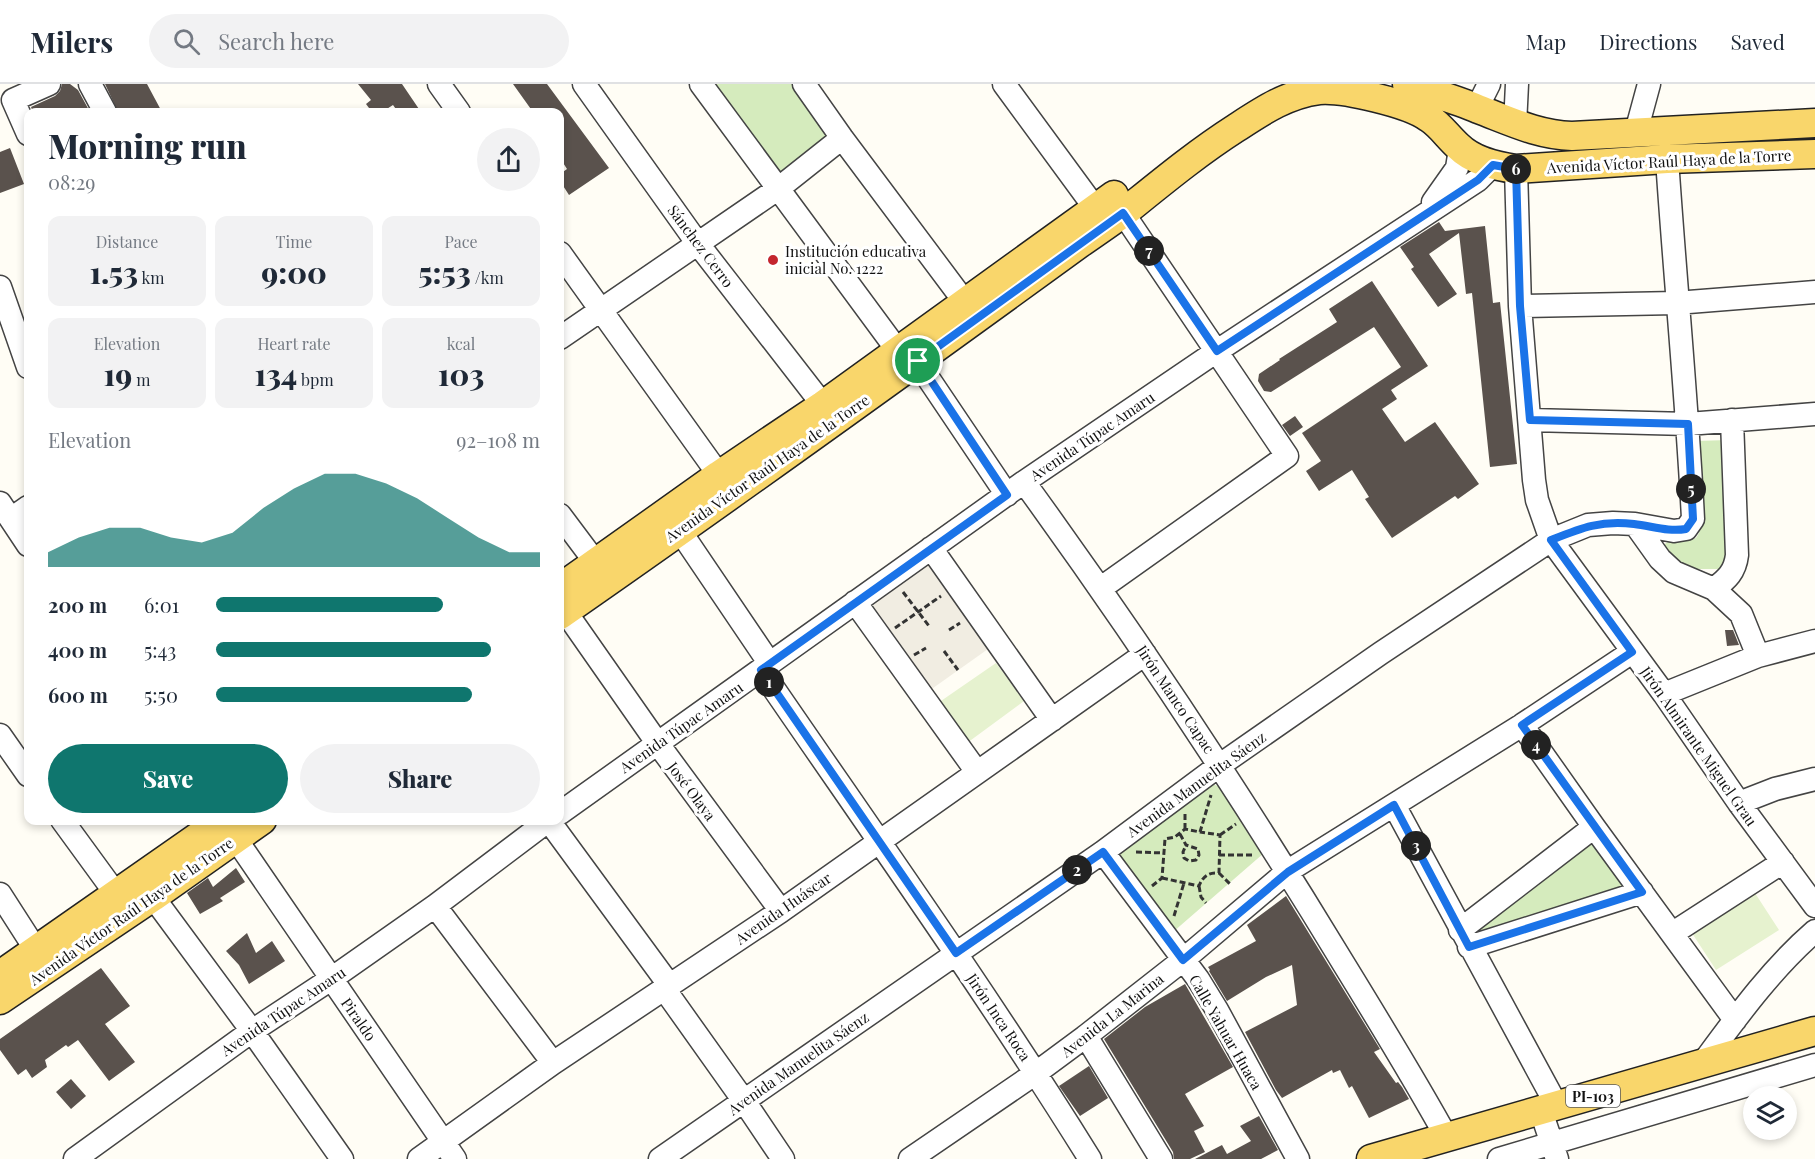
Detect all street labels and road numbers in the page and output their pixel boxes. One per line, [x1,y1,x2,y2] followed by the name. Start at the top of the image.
[1545,145,1792,177] street label: Avenida Víctor Raúl Haya de la Torre
[663,201,739,291] street label: Sánchez Cerro
[1025,387,1158,486] street label: Avenida Túpac Amaru
[660,390,873,547] street label: Avenida Víctor Raúl Haya de la Torre
[1132,640,1220,757] street label: Jirón Manco Capac
[1636,662,1762,830] street label: Jirón Almirante Miguel Grau
[615,677,747,778] street label: Avenida Túpac Amaru
[1122,727,1270,842] street label: Avenida Manuelita Sáenz
[663,757,721,825] street label: José Olaya
[24,833,237,990] street label: Avenida Víctor Raúl Haya de la Torre
[730,867,835,949] street label: Avenida Huáscar
[216,962,349,1061] street label: Avenida Túpac Amaru
[962,968,1036,1065] street label: Jirón Inca Roca
[1056,968,1168,1062] street label: Avenida La Marina
[1185,971,1267,1094] street label: Calle Yahuar Huaca
[337,993,381,1045] street label: Piraldo
[723,1007,872,1120] street label: Avenida Manuelita Sáenz
[1566,1085,1620,1107] road number: PI-103

